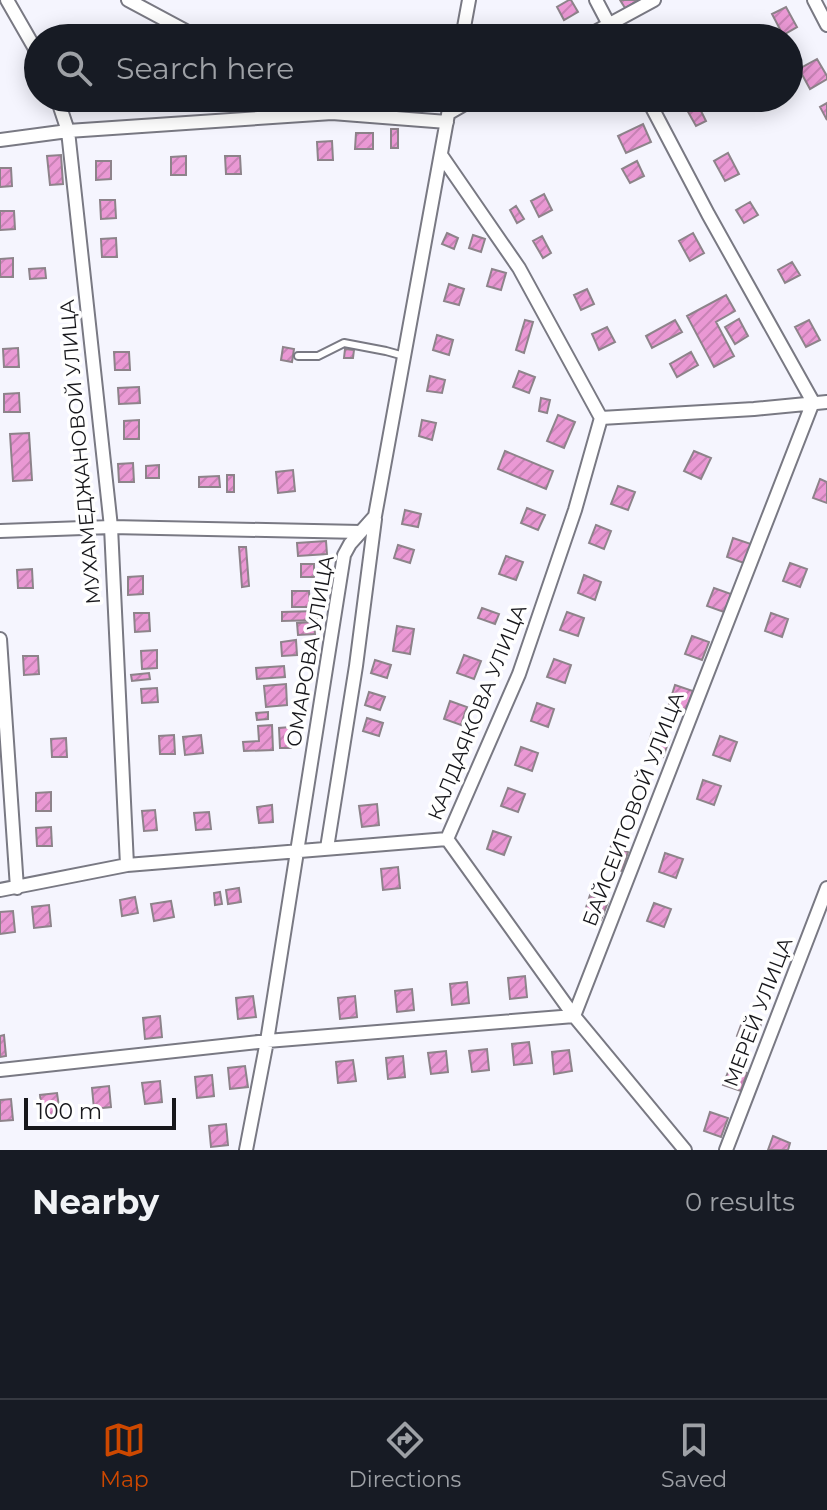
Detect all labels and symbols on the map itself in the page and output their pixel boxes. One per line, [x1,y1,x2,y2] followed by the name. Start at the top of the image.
[55,298,105,605] street label: МУХАМЕДЖАНОВОЙ УЛИЦА
[281,553,339,749] street label: ОМАРОВА УЛИЦА
[423,600,531,824] street label: КАЛДАЯКОВА УЛИЦА
[577,688,689,929] street label: БАЙСЕИТОВОЙ УЛИЦА
[718,934,798,1090] street label: МЕРЕЙ УЛИЦА
[24,1094,176,1130] scale bar

